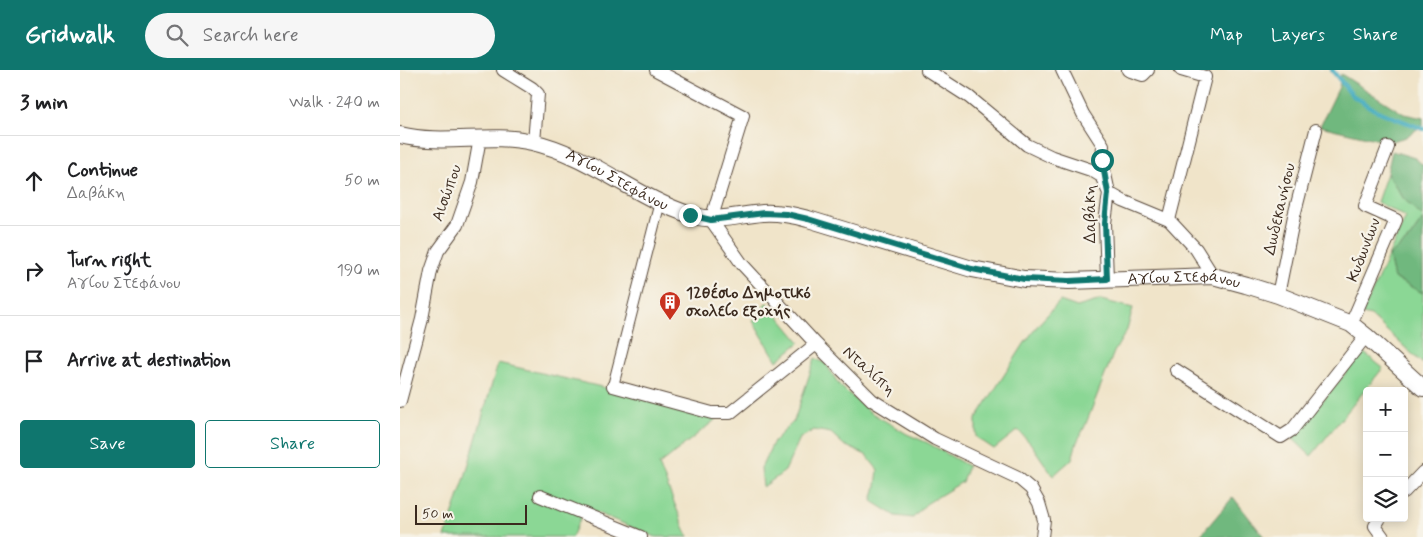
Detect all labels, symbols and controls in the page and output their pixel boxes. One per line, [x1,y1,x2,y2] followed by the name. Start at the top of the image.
[145,13,495,58] search box
[25,20,115,51] text: Gridwalk
[163,21,191,49] icon: search
[203,23,298,48] text: Search here
[1210,23,1243,47] text: Map
[1271,23,1325,47] text: Layers
[1353,23,1398,47] text: Share
[20,89,68,117] text: 3 min
[289,92,380,113] text: Walk · 240 m
[562,144,672,216] street label: Αγίου Στεφάνου
[1091,149,1114,172] route start
[67,158,138,183] text: Continue
[1259,161,1301,257] street label: Δωδεκανήσου
[427,162,467,224] street label: Αισώπου
[20,167,48,195] icon: ahead
[344,170,380,191] text: 50 m
[67,183,125,204] text: Δαβάκη
[1080,185,1101,243] street label: Δαβάκη
[679,204,702,227] route end
[1342,215,1386,285] street label: Κυδωνίων
[67,248,151,273] text: Turn right
[20,257,48,285] icon: right
[337,260,380,281] text: 190 m
[1127,265,1243,293] street label: Αγίου Στεφάνου
[67,273,181,294] text: Αγίου Στεφάνου
[686,282,811,322] place label: 12θέσιο Δημοτικό σχολείο εξοχής
[658,290,682,321] building icon: 12θέσιο Δημοτικό σχολείο εξοχής
[838,342,900,400] street label: Νταλίπη
[20,347,48,375] icon: arrive
[67,348,231,373] text: Arrive at destination
[1363,387,1408,522] map controls
[1363,387,1408,432] button: +
[20,420,195,468] button: Save
[205,420,380,468] button: Share
[1363,432,1408,477] button: −
[1363,477,1408,522] button: layers
[415,502,528,525] scale bar
[422,505,453,523] text: 50 m

